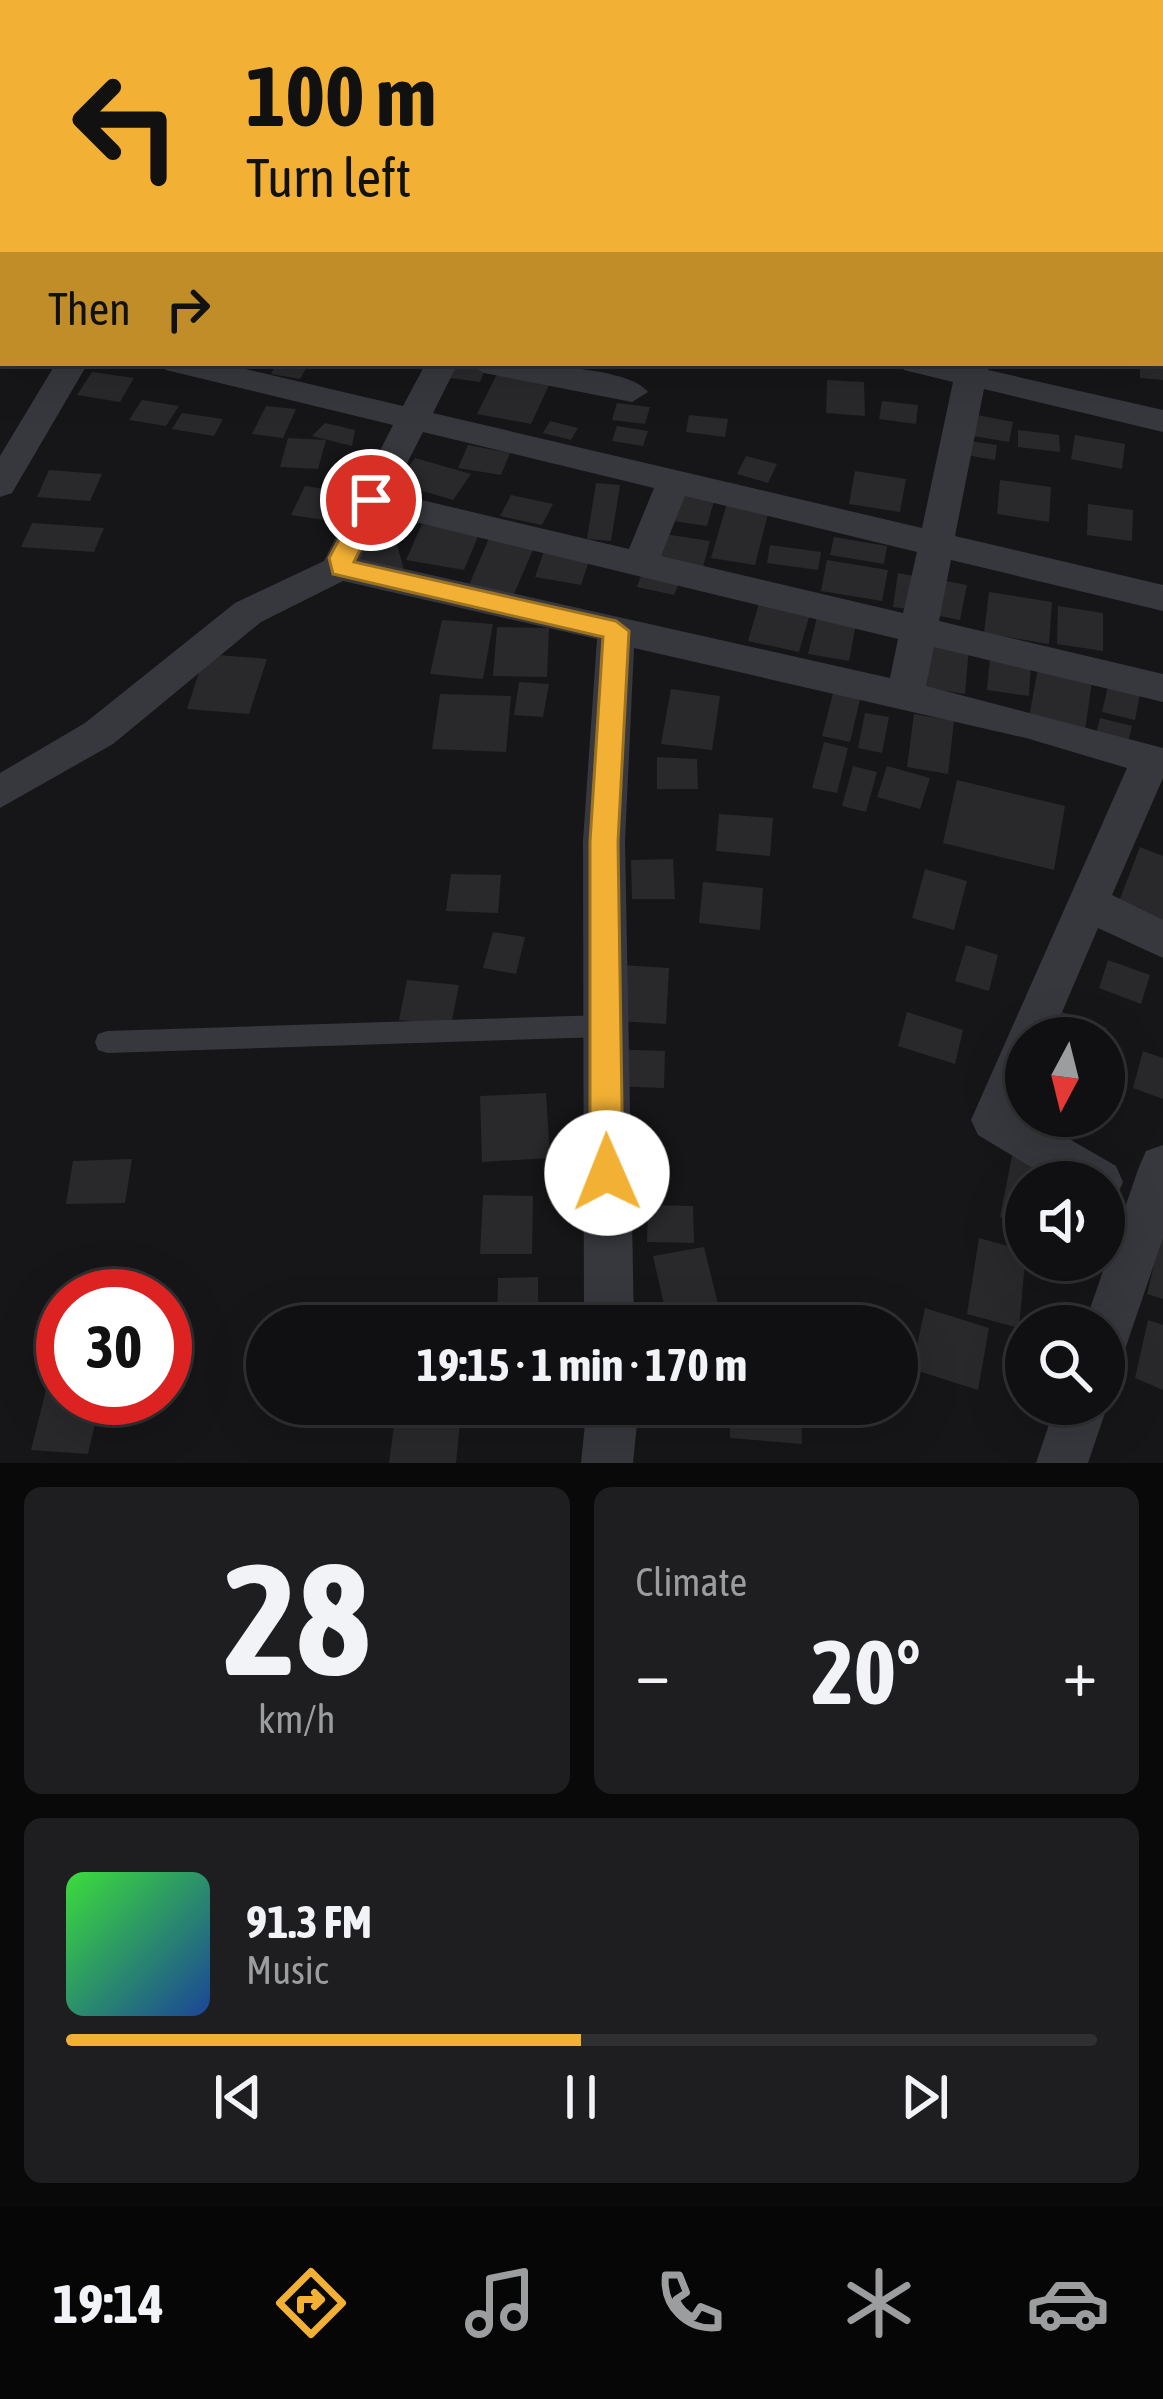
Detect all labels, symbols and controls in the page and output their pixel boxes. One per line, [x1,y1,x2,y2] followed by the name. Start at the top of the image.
[48,48,204,204] icon: left
[246,48,436,144] text: 100 m
[246,147,411,208] text: Turn left
[155,276,221,342] icon: right
[48,283,131,335] text: Then
[320,449,422,551] pin
[338,467,404,533] icon: arrive
[1005,1017,1125,1137] north arrow
[1005,1017,1125,1425] map controls
[544,1110,670,1236] position arrow
[1005,1161,1125,1281] button: sound
[36,1269,192,1425] speed limit sign: 30
[1005,1305,1125,1425] button: search
[417,1339,747,1391] text: 19:15 · 1 min · 170 m
[223,1529,370,1708] text: 28
[636,1560,747,1604] text: Climate
[812,1620,921,1723] text: 20°
[636,1634,670,1710] text: −
[1063,1634,1097,1710] text: +
[258,1697,335,1741] text: km/h
[246,1896,372,1948] text: 91.3 FM
[246,1948,328,1992] text: Music
[205,2064,271,2130] icon: previous
[548,2064,614,2130] icon: pause
[892,2064,958,2130] icon: next
[269,2261,353,2345] icon: directions
[458,2261,542,2345] icon: music
[648,2261,732,2345] icon: phone
[837,2261,921,2345] icon: climate
[1026,2261,1110,2345] icon: car
[53,2273,164,2334] text: 19:14

